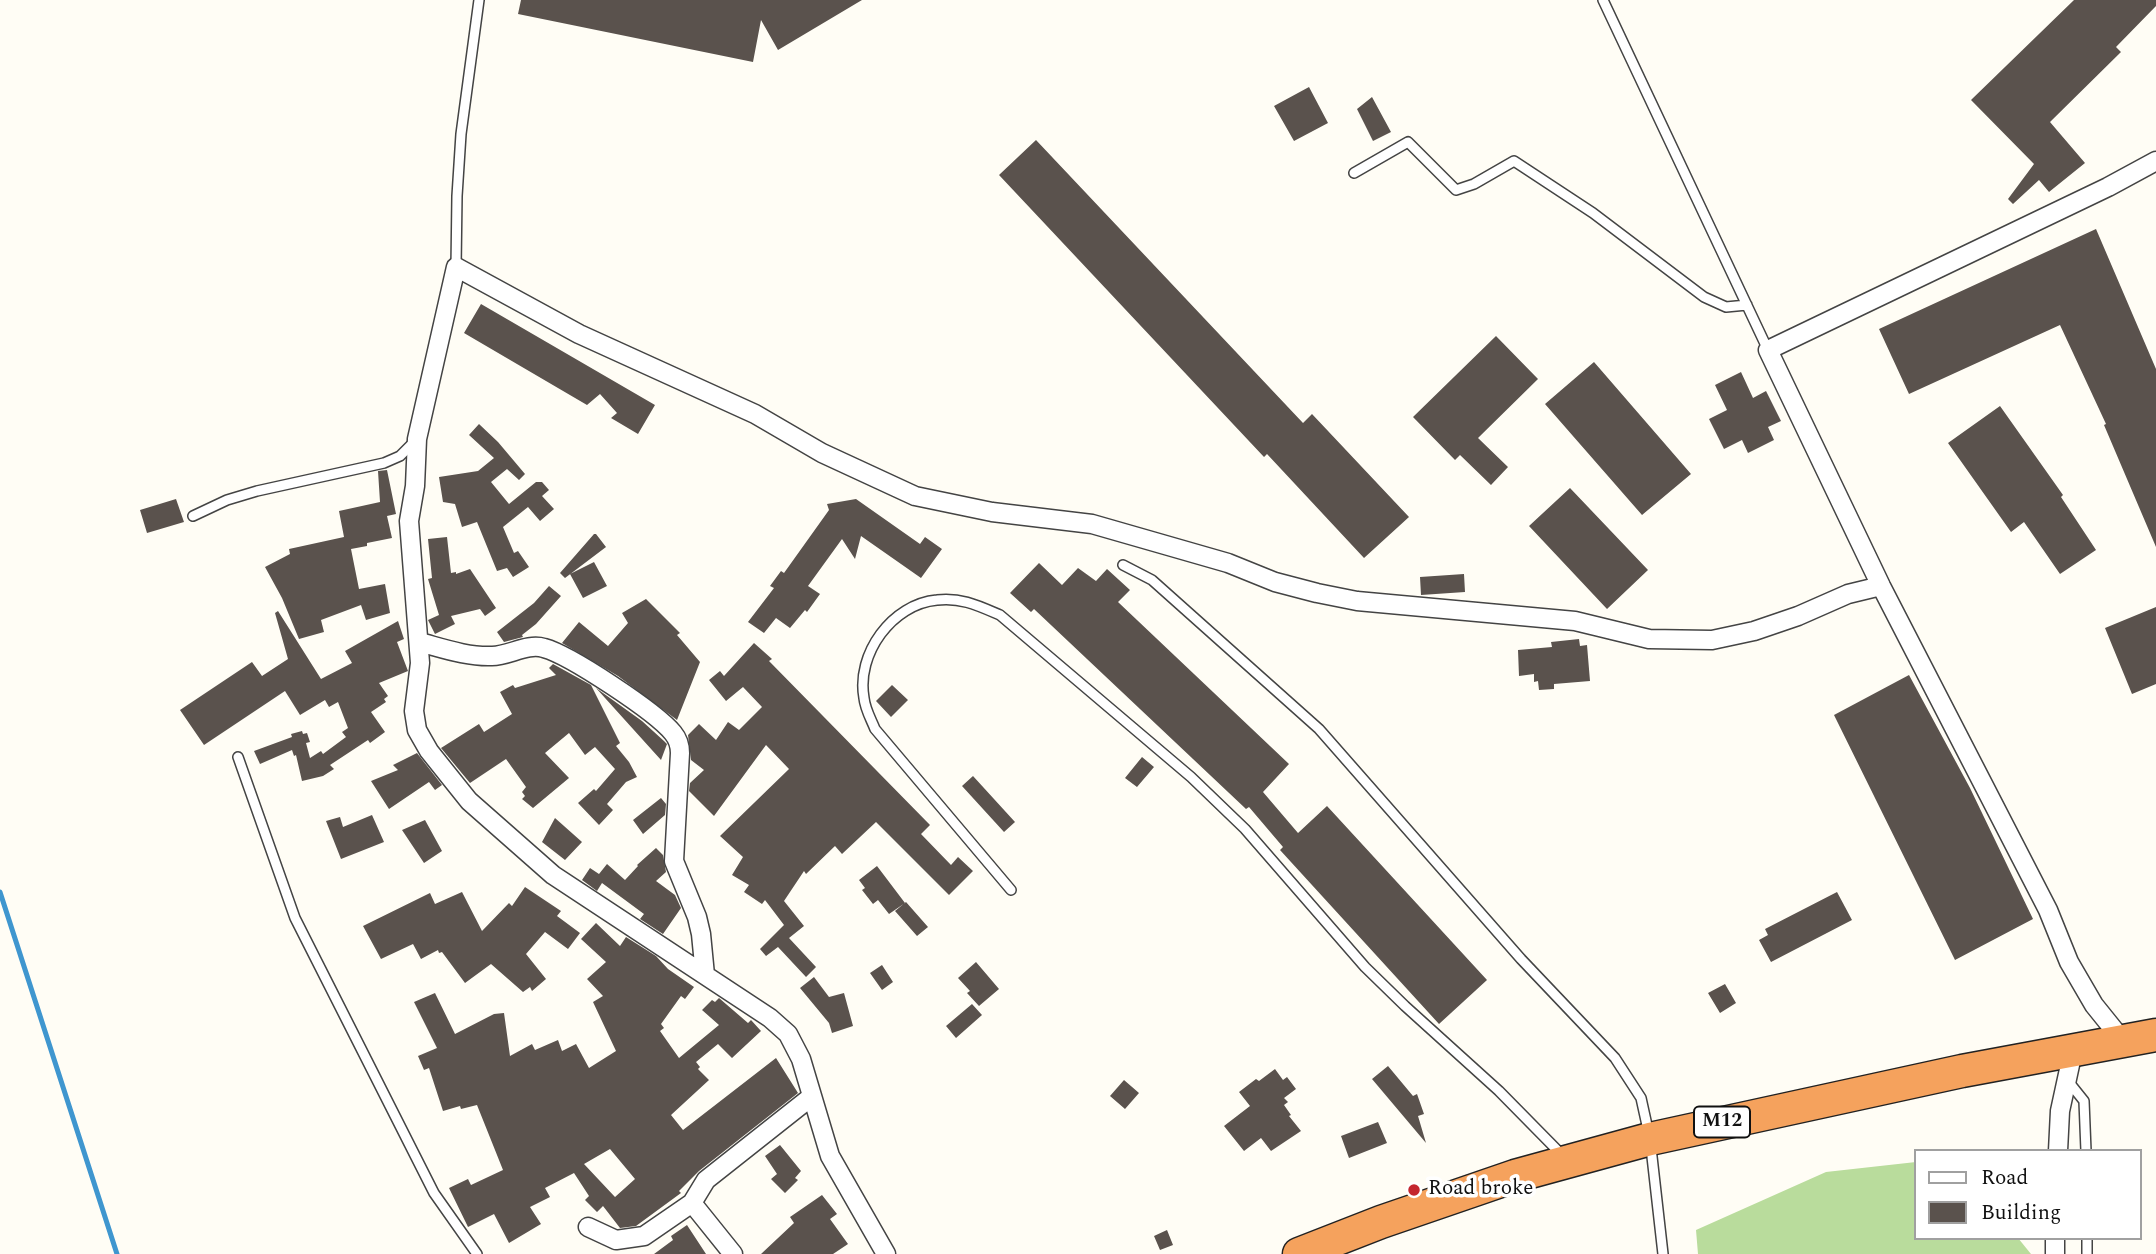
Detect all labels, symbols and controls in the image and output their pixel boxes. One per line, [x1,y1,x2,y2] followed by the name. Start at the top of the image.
[1694,1106,1750,1138] road number: M12
[1914,1149,2142,1240] legend
[1981,1162,2028,1194] text: Road
[1428,1177,1533,1203] place label: Road broke
[1406,1182,1422,1198] marker: Road broke
[1981,1197,2061,1229] text: Building

